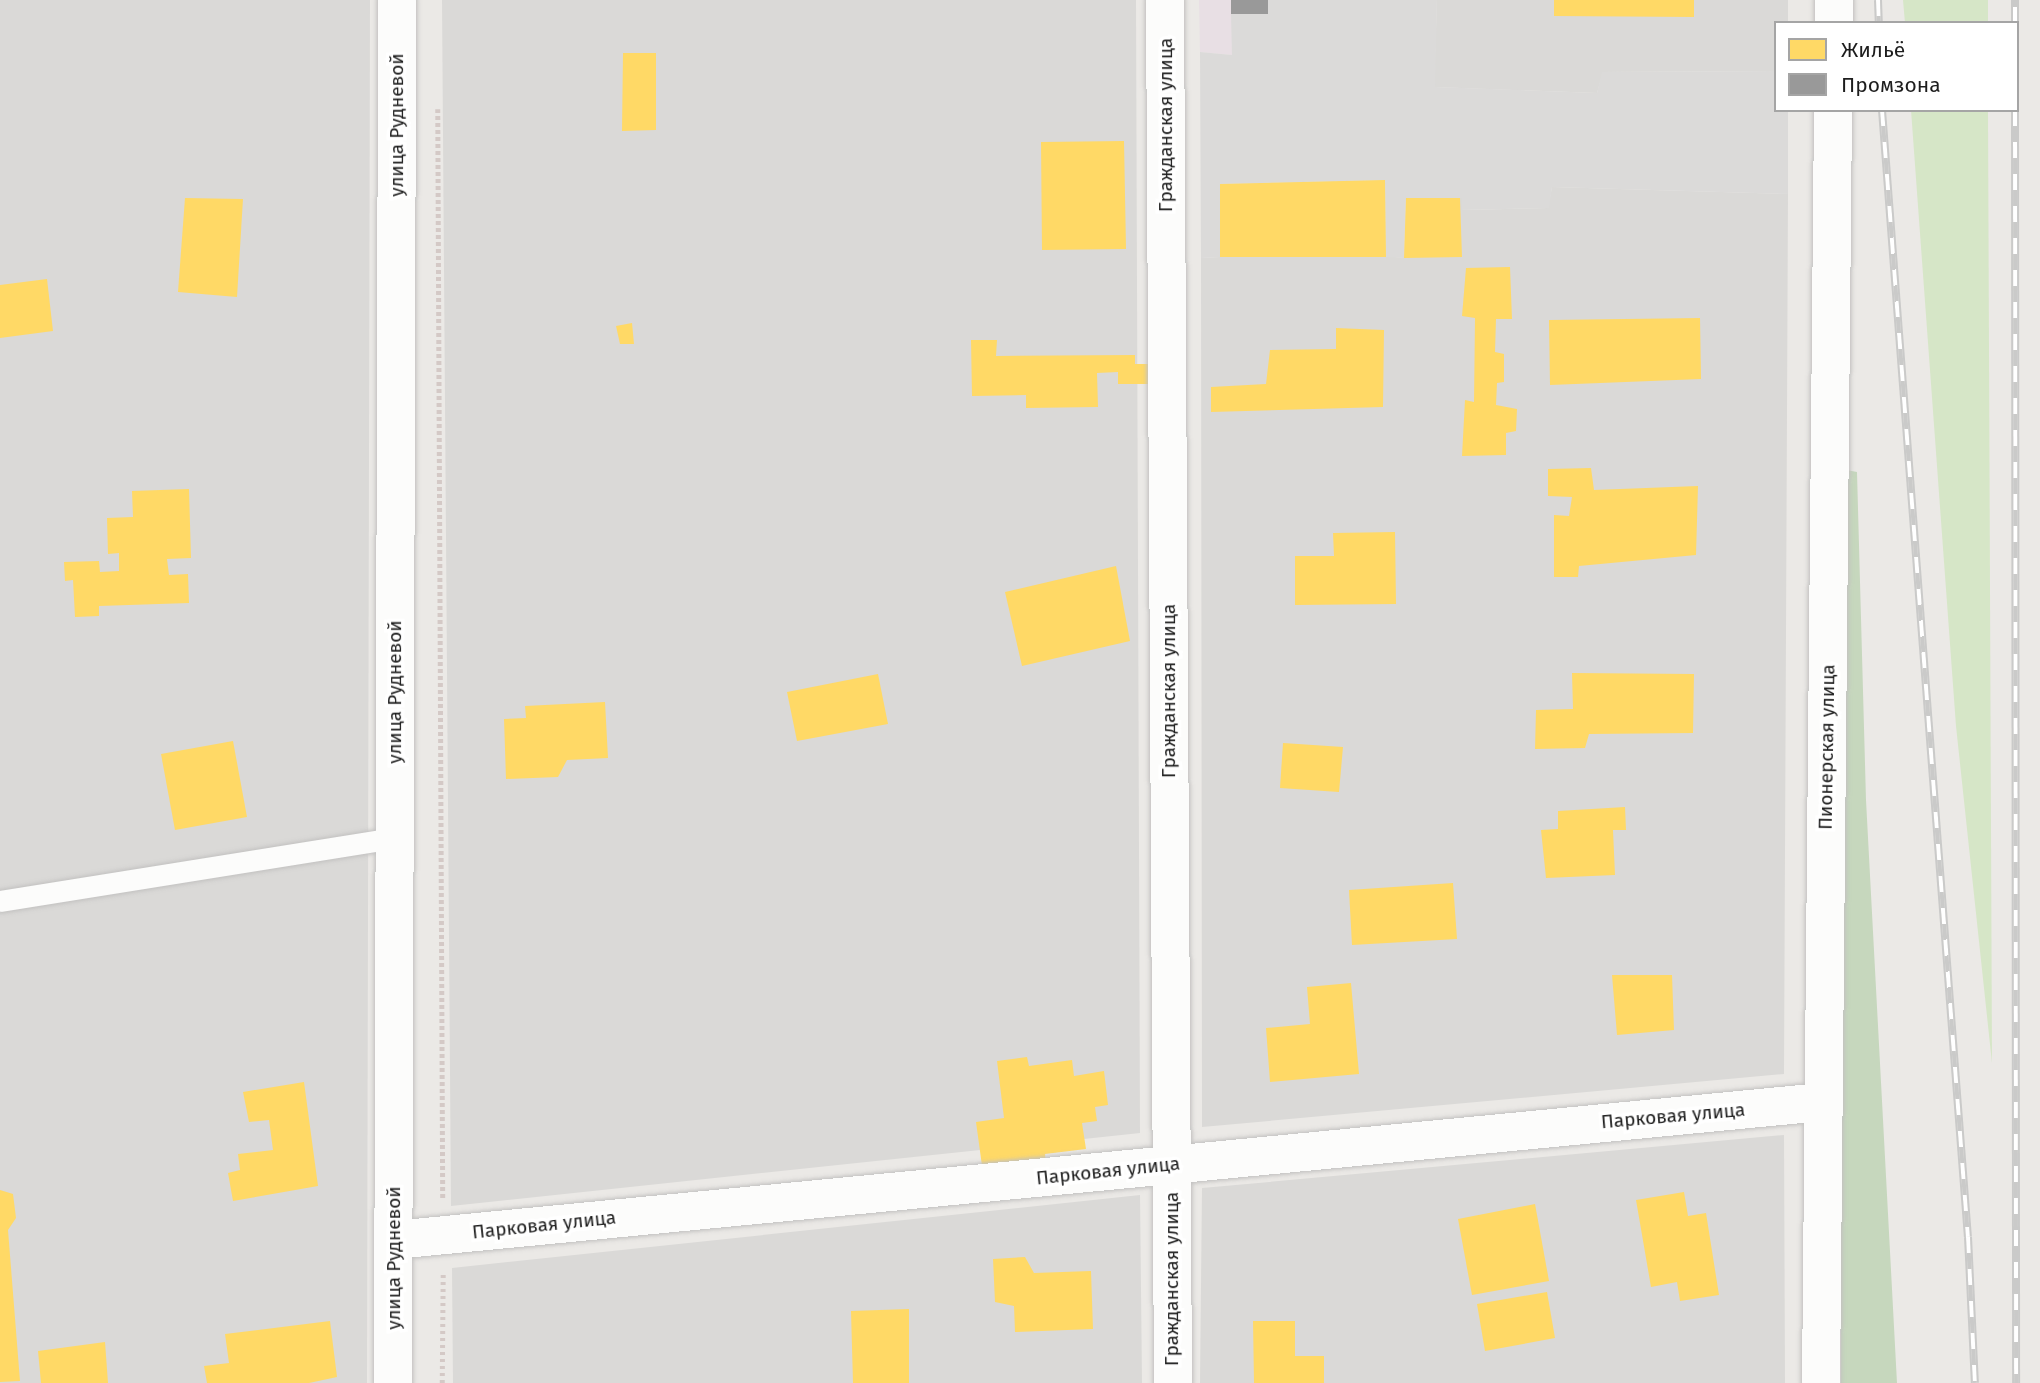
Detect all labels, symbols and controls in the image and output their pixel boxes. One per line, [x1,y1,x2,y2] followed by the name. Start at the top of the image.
[1774,21,2019,112] legend
[1841,37,1905,63] text: Жильё
[1155,38,1177,212] street label: Гражданская улица
[386,53,408,197] street label: улица Рудневой
[1841,72,1941,98] text: Промзона
[1158,604,1180,778] street label: Гражданская улица
[384,620,406,764] street label: улица Рудневой
[1814,664,1840,830] street label: Пионерская улица
[1600,1098,1746,1134] street label: Парковая улица
[1035,1152,1181,1190] street label: Парковая улица
[383,1186,405,1330] street label: улица Рудневой
[1161,1192,1183,1366] street label: Гражданская улица
[471,1206,617,1244] street label: Парковая улица

